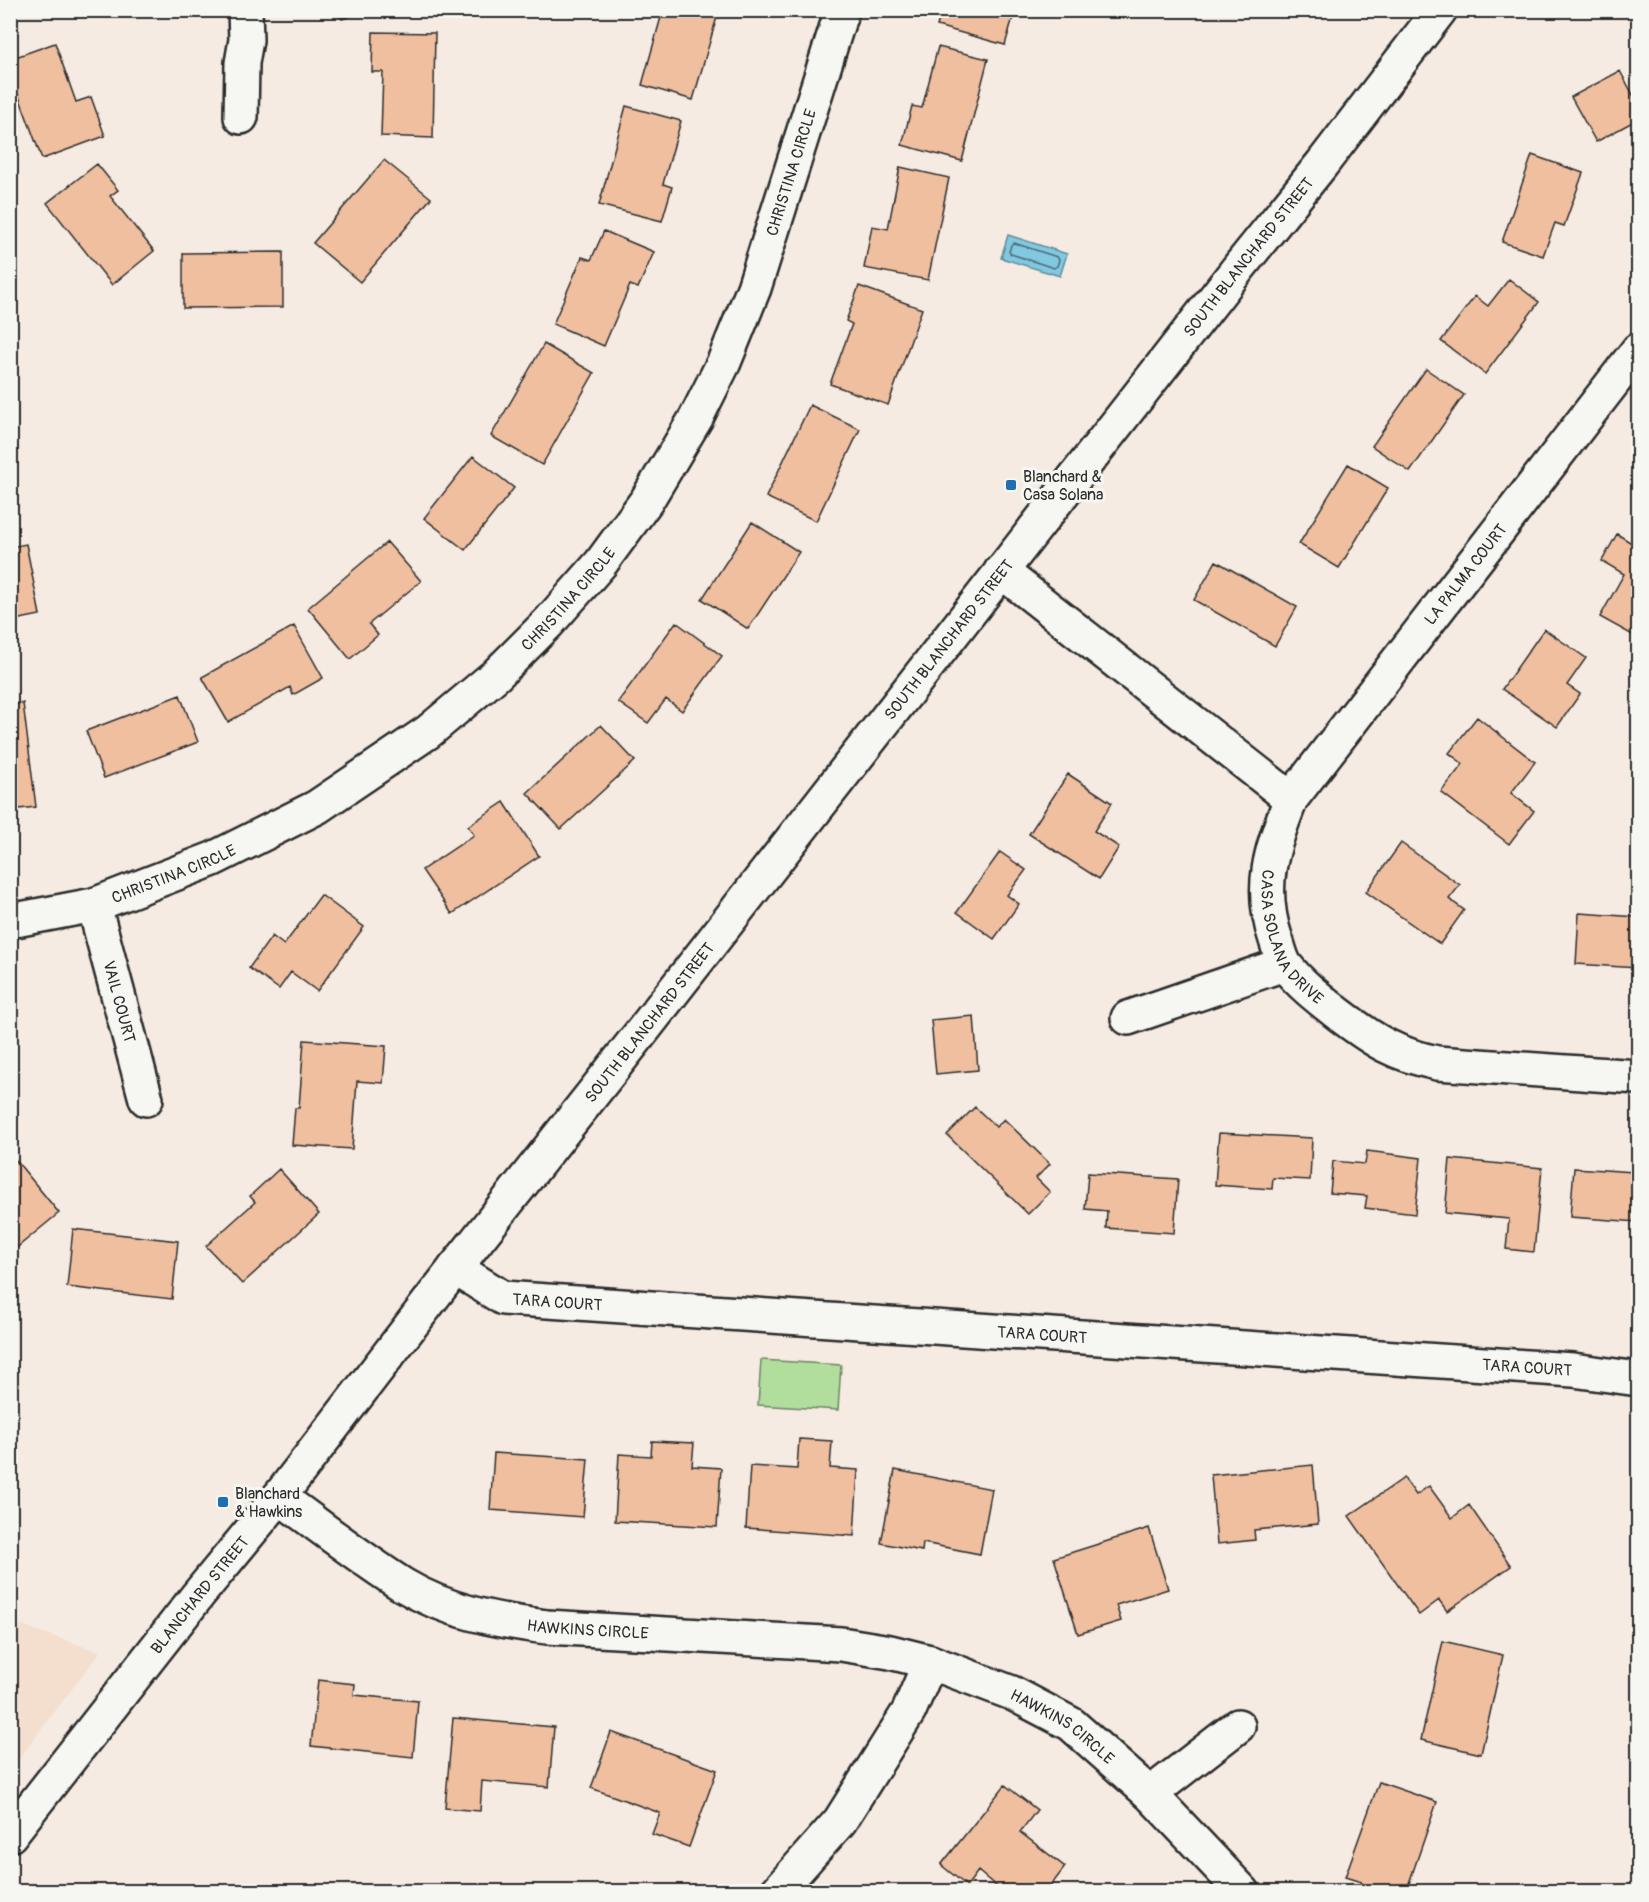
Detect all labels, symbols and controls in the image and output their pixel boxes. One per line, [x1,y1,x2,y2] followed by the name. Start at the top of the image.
[762,107,821,239] street label: CHRISTINA CIRCLE
[1179,173,1318,341] street label: SOUTH BLANCHARD STREET
[1023,467,1104,505] place label: Blanchard & Casa Solana
[1004,478,1018,492] marker: Blanchard & Casa Solana
[1420,520,1512,629] street label: LA PALMA COURT
[517,544,620,655] street label: CHRISTINA CIRCLE
[880,556,1018,724] street label: SOUTH BLANCHARD STREET
[109,840,239,908] street label: CHRISTINA CIRCLE
[1256,868,1327,1009] street label: CASA SOLANA DRIVE
[581,939,719,1107] street label: SOUTH BLANCHARD STREET
[98,959,139,1045] street label: VAIL COURT
[512,1290,603,1316] street label: TARA COURT
[996,1322,1088,1348] street label: TARA COURT
[1481,1355,1573,1381] street label: TARA COURT
[235,1484,302,1522] place label: Blanchard & Hawkins
[216,1495,230,1509] marker: Blanchard & Hawkins
[147,1532,254,1658] street label: BLANCHARD STREET
[526,1615,649,1644] street label: HAWKINS CIRCLE
[1007,1685,1118,1769] street label: HAWKINS CIRCLE

